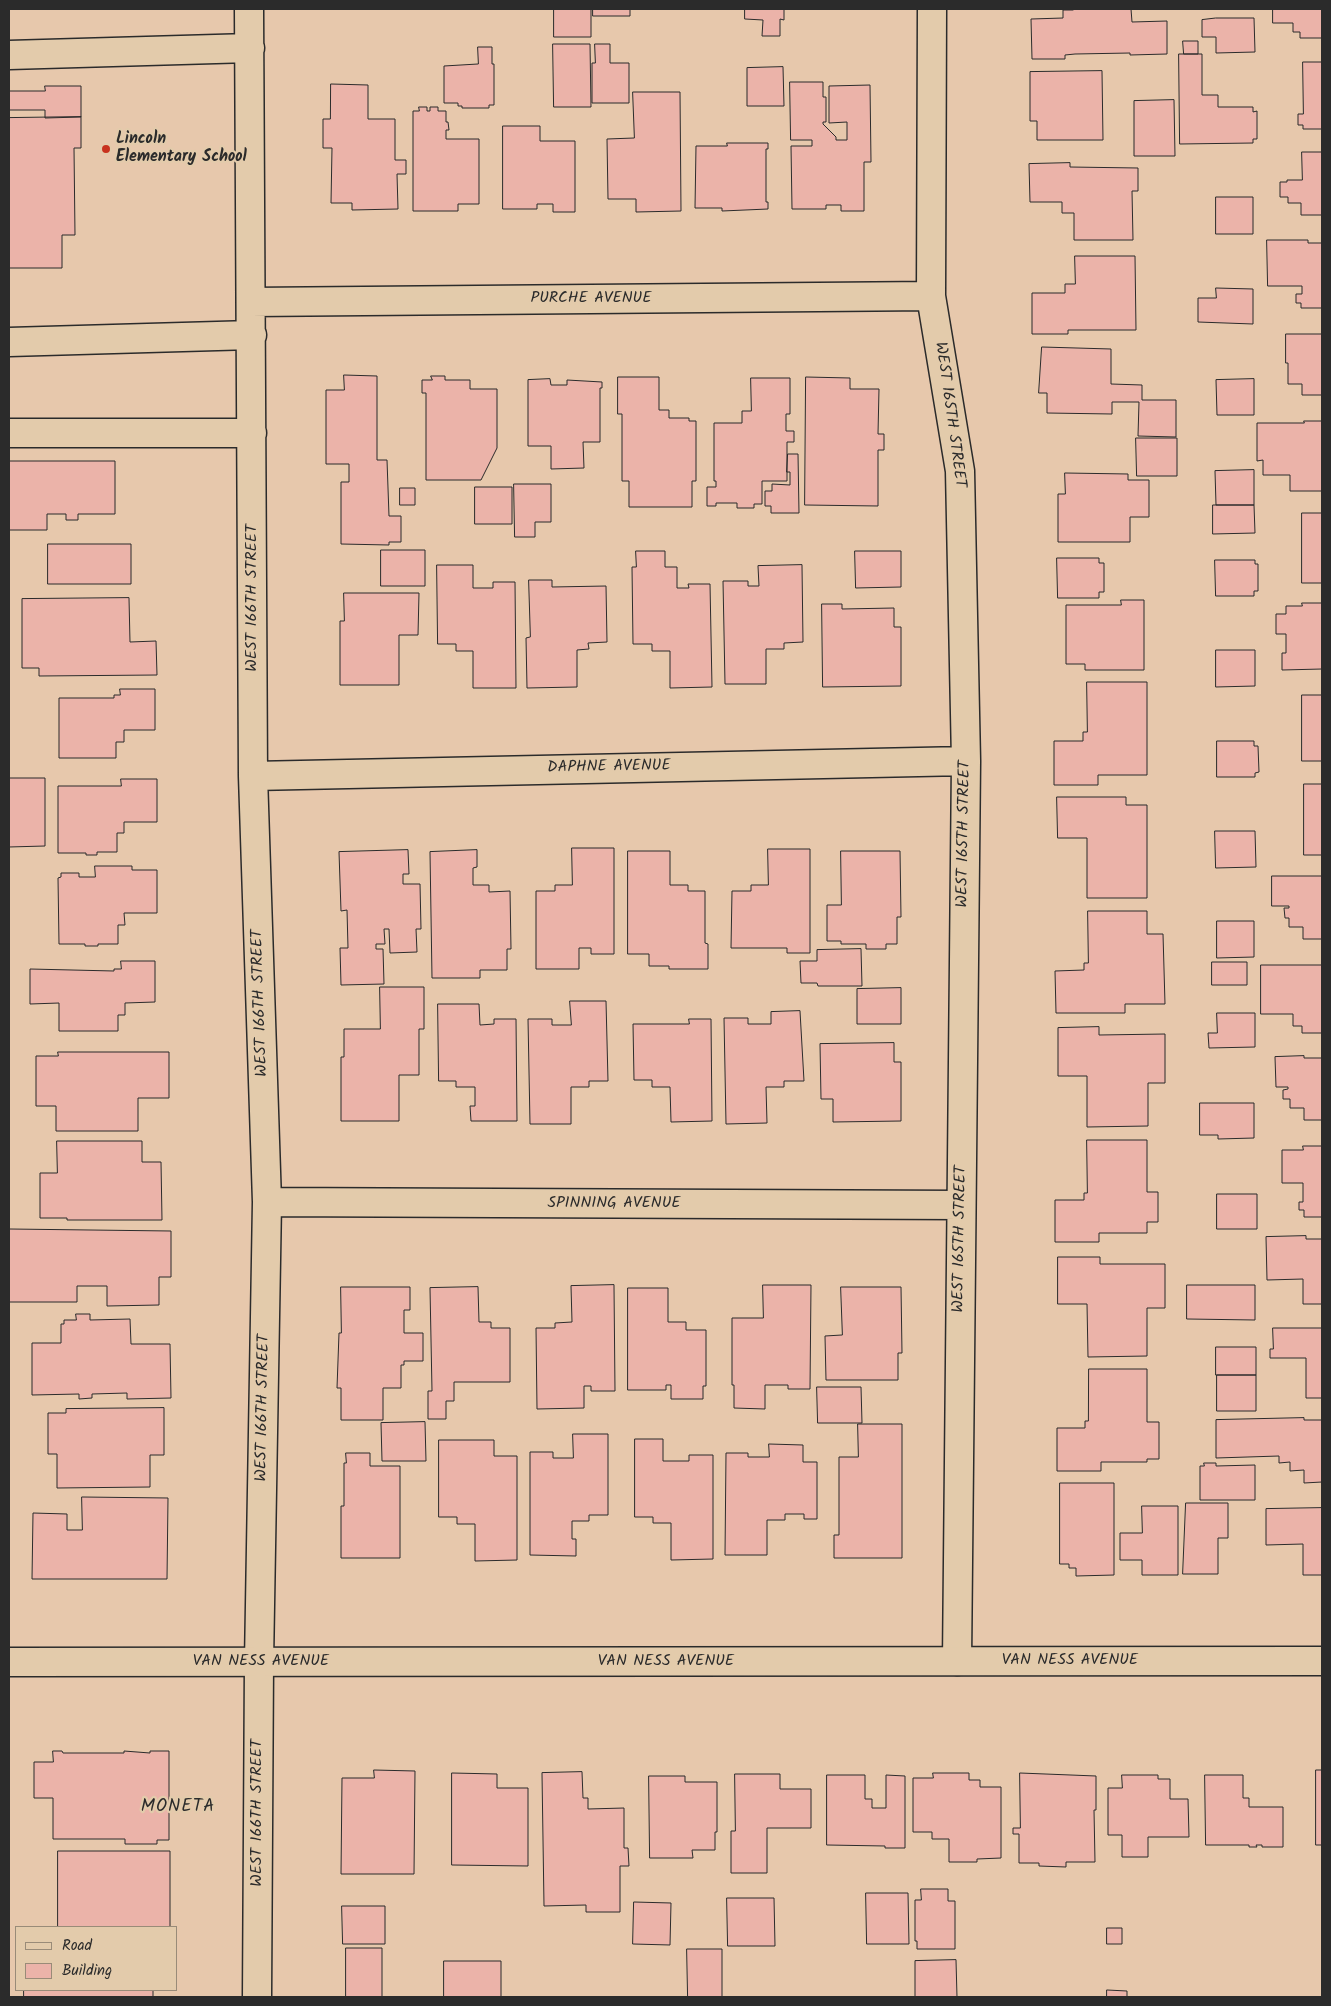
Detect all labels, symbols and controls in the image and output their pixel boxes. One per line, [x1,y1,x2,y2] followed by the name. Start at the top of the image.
[116,130,247,168] place label: Lincoln Elementary School
[100,143,112,155] marker: Lincoln Elementary School
[530,289,652,309] street label: PURCHE AVENUE
[929,341,969,489] street label: WEST 165TH STREET
[243,524,263,672] street label: WEST 166TH STREET
[547,757,671,779] street label: DAPHNE AVENUE
[954,760,976,908] street label: WEST 165TH STREET
[249,929,273,1077] street label: WEST 166TH STREET
[950,1165,972,1313] street label: WEST 165TH STREET
[547,1194,681,1214] street label: SPINNING AVENUE
[253,1334,275,1482] street label: WEST 166TH STREET
[1002,1651,1138,1671] street label: VAN NESS AVENUE
[193,1652,329,1672] street label: VAN NESS AVENUE
[598,1652,734,1672] street label: VAN NESS AVENUE
[248,1739,268,1887] street label: WEST 166TH STREET
[140,1797,216,1819] district label: MONETA
[15,1926,178,1991] legend
[62,1934,92,1958] text: Road
[62,1959,112,1983] text: Building

